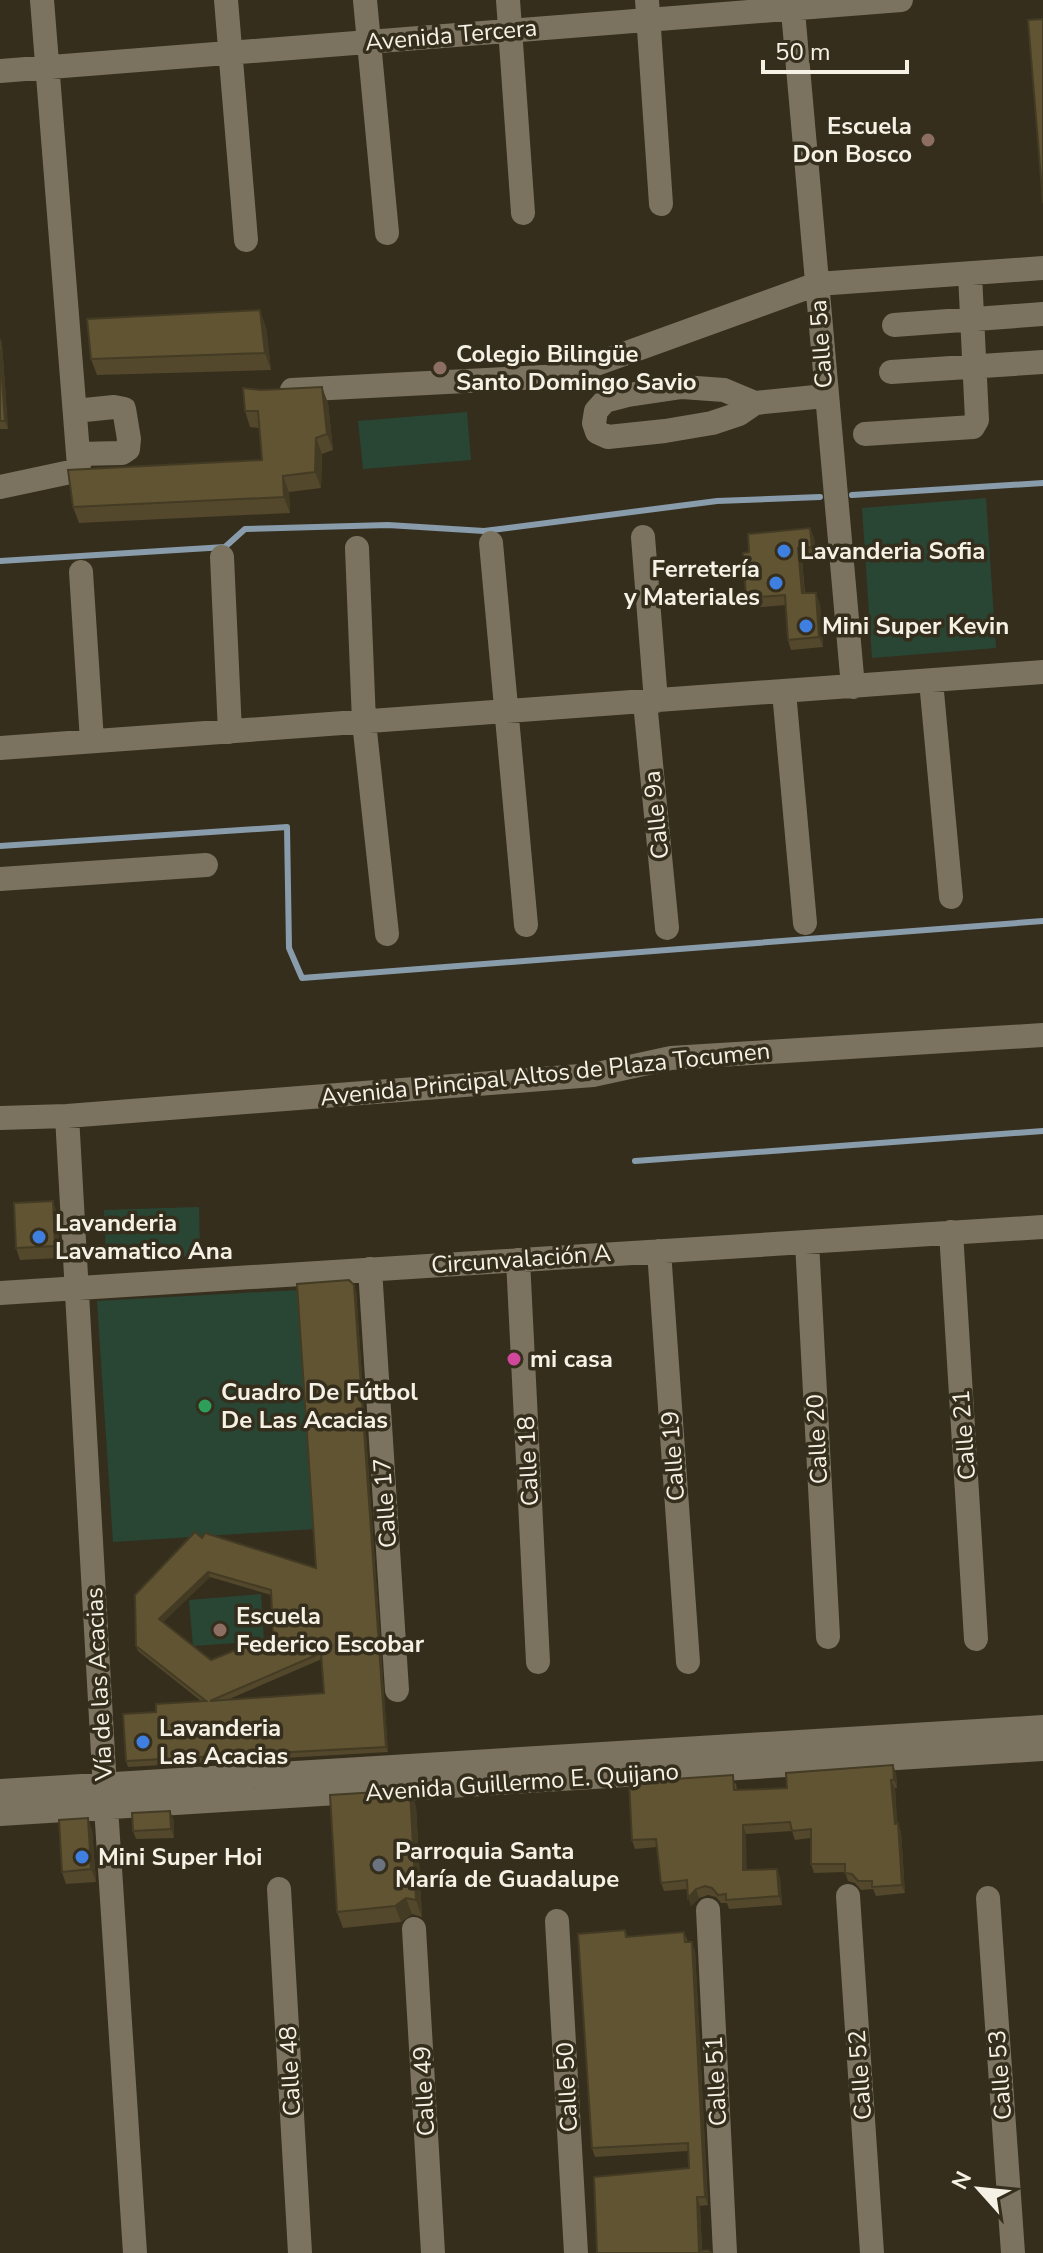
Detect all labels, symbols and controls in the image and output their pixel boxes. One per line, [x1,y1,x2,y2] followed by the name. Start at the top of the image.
[364,12,538,58] street label: Avenida Tercera
[763,24,907,74] scale bar
[775,36,831,68] text: 50 m
[792,110,912,170] place label: Escuela Don Bosco
[919,131,937,149] marker: Escuela Don Bosco
[802,299,840,389] street label: Calle 5a
[456,338,697,398] place label: Colegio Bilingüe Santo Domingo Savio
[431,359,449,377] marker: Colegio Bilingüe Santo Domingo Savio
[800,535,985,567] place label: Lavanderia Sofia
[775,542,793,560] marker: Lavanderia Sofia
[623,553,760,613] place label: Ferretería y Materiales
[767,574,785,592] marker: Ferretería y Materiales
[822,610,1009,642] place label: Mini Super Kevin
[797,617,815,635] marker: Mini Super Kevin
[635,769,677,861] street label: Calle 9a
[318,1034,772,1114] street label: Avenida Principal Altos de Plaza Tocumen
[55,1207,233,1267] place label: Lavanderia Lavamatico Ana
[30,1228,48,1246] marker: Lavanderia Lavamatico Ana
[430,1237,613,1281] street label: Circunvalación A
[530,1343,613,1375] place label: mi casa
[505,1350,523,1368] marker: mi casa
[221,1376,418,1436] place label: Cuadro De Fútbol De Las Acacias
[945,1389,983,1481] street label: Calle 21
[799,1393,835,1485] street label: Calle 20
[196,1397,214,1415] marker: Cuadro De Fútbol De Las Acacias
[654,1410,692,1502] street label: Calle 19
[510,1415,546,1507] street label: Calle 18
[366,1457,404,1549] street label: Calle 17
[78,1587,120,1782] street label: Vía de las Acacias
[236,1600,425,1660] place label: Escuela Federico Escobar
[211,1621,229,1639] marker: Escuela Federico Escobar
[159,1712,288,1772] place label: Lavanderia Las Acacias
[134,1733,152,1751] marker: Lavanderia Las Acacias
[364,1755,680,1809] street label: Avenida Guillermo E. Quijano
[395,1835,619,1895] place label: Parroquia Santa María de Guadalupe
[98,1841,262,1873] place label: Mini Super Hoi
[73,1848,91,1866] marker: Mini Super Hoi
[370,1856,388,1874] marker: Parroquia Santa María de Guadalupe
[272,2025,308,2117] street label: Calle 48
[841,2029,879,2121] street label: Calle 52
[981,2029,1019,2121] street label: Calle 53
[698,2035,734,2127] street label: Calle 51
[549,2041,585,2133] street label: Calle 50
[406,2045,442,2137] street label: Calle 49
[939,2149,1019,2229] north arrow
[945,2166,979,2195] text: N

